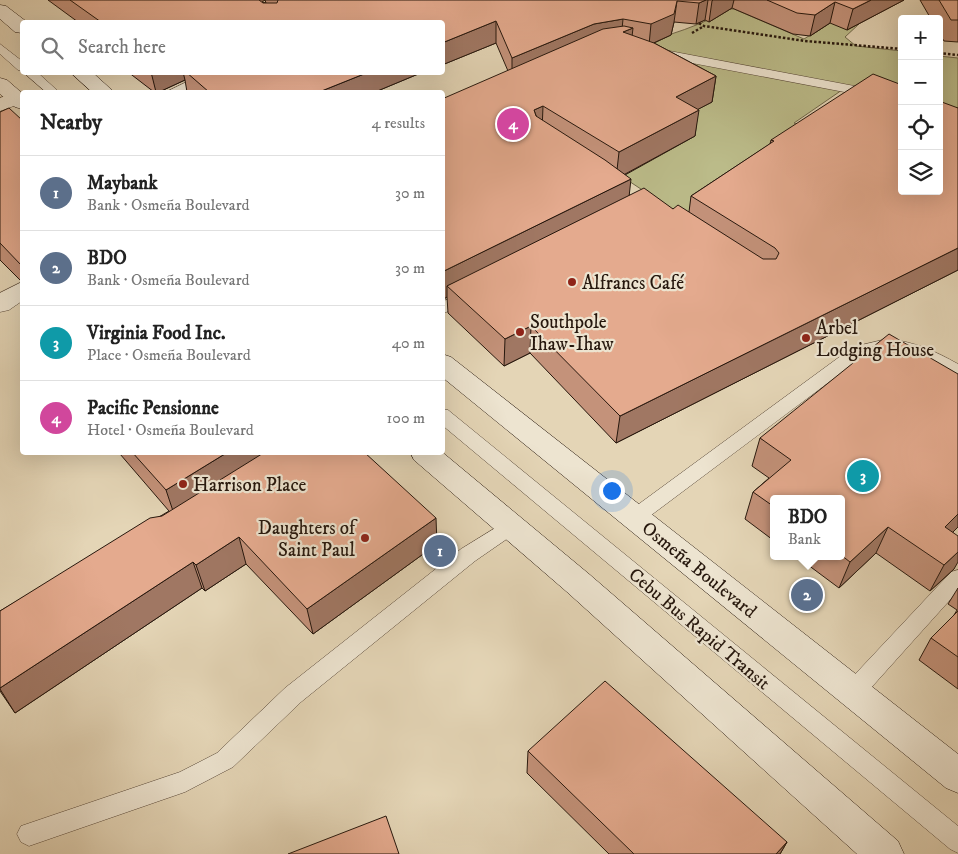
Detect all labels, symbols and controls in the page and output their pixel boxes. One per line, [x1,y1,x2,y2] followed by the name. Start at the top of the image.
[898,15,943,195] map controls
[898,15,943,60] button: +
[20,20,445,75] search box
[38,34,66,62] icon: search
[78,36,166,59] text: Search here
[898,60,943,105] button: −
[497,105,529,143] pin: 4
[898,105,943,150] button: locate
[40,110,102,136] text: Nearby
[372,113,425,133] text: 4 results
[898,150,943,195] button: layers
[87,172,158,195] text: Maybank
[53,183,59,203] text: 1
[395,183,425,203] text: 30 m
[87,195,250,215] text: Bank · Osmeña Boulevard
[87,247,127,270] text: BDO
[52,258,60,278] text: 2
[395,258,425,278] text: 30 m
[87,270,250,290] text: Bank · Osmeña Boulevard
[582,272,684,295] place label: Alfrancs Café
[566,276,578,288] marker: Alfrancs Café
[530,311,614,356] place label: Southpole Ihaw-Ihaw
[816,317,934,362] place label: Arbel Lodging House
[87,322,225,345] text: Virginia Food Inc.
[514,326,526,338] marker: Southpole Ihaw-Ihaw
[800,332,812,344] marker: Arbel Lodging House
[53,333,59,353] text: 3
[392,333,425,353] text: 40 m
[87,345,251,365] text: Place · Osmeña Boulevard
[87,397,219,420] text: Pacific Pensionne
[51,408,61,428] text: 4
[387,408,425,428] text: 100 m
[87,420,254,440] text: Hotel · Osmeña Boulevard
[847,457,879,495] pin: 3
[193,474,307,497] place label: Harrison Place
[177,478,189,490] marker: Harrison Place
[599,478,625,504] your location
[770,495,845,560] popup
[788,506,827,529] text: BDO
[258,517,358,562] place label: Daughters of Saint Paul
[637,517,761,624] street label: Osmeña Boulevard
[788,529,821,549] text: Bank
[359,532,371,544] marker: Daughters of Saint Paul
[424,532,456,570] pin: 1
[624,563,775,695] street label: Cebu Bus Rapid Transit
[791,576,823,614] pin: 2

